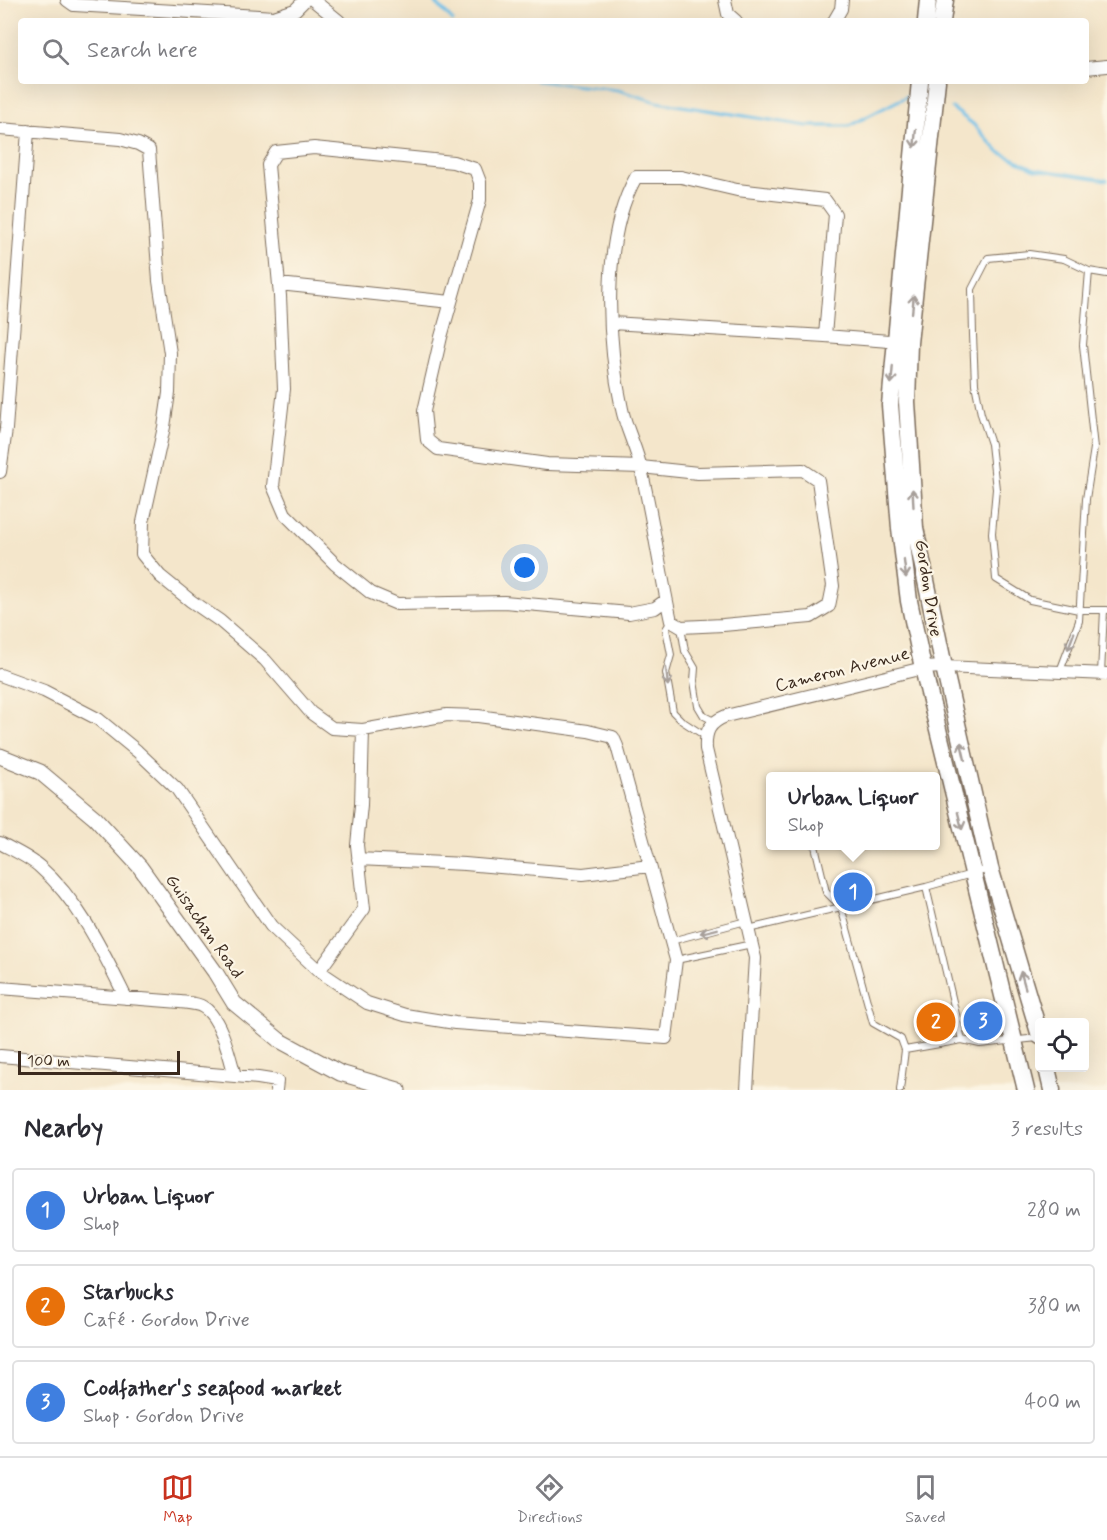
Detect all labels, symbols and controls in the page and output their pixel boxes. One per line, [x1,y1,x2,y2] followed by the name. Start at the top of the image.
[18,18,1089,84] search box
[39,35,72,68] icon: search
[87,37,198,65] text: Search here
[909,129,920,149] one-way arrow
[908,294,919,314] one-way arrow
[886,365,897,385] one-way arrow
[907,489,918,509] one-way arrow
[908,538,948,639] street label: Gordon Drive
[510,553,539,582] your location
[900,559,911,579] one-way arrow
[1065,632,1076,650] one-way arrow
[773,642,912,698] street label: Cameron Avenue
[662,666,673,686] one-way arrow
[957,742,968,761] one-way arrow
[766,772,940,850] popup
[788,784,918,812] text: Urban Liquor
[955,811,967,830] one-way arrow
[788,812,824,839] text: Shop
[159,870,249,984] street label: Guisachan Road
[834,870,872,914] pin: 1
[700,926,719,937] one-way arrow
[1017,971,1028,990] one-way arrow
[964,998,1002,1044] pin: 3
[916,1000,956,1044] pin: 2
[1035,1018,1089,1072] map controls
[1035,1018,1089,1072] button: locate
[18,1048,180,1076] scale bar
[27,1051,70,1072] text: 100 m
[24,1112,103,1146] text: Nearby
[1011,1116,1083,1143] text: 3 results
[83,1183,214,1211] text: Urban Liquor
[41,1197,50,1224] text: 1
[1027,1197,1081,1224] text: 280 m
[83,1211,120,1238] text: Shop
[83,1279,174,1307] text: Starbucks
[41,1293,50,1320] text: 2
[1028,1293,1081,1320] text: 380 m
[83,1307,250,1334] text: Café · Gordon Drive
[83,1375,342,1403] text: Codfather's seafood market
[41,1389,50,1416] text: 3
[1025,1389,1081,1416] text: 400 m
[83,1403,244,1430] text: Shop · Gordon Drive
[161,1471,194,1528] tab: Map
[517,1471,583,1528] tab: Directions
[905,1471,946,1528] tab: Saved

